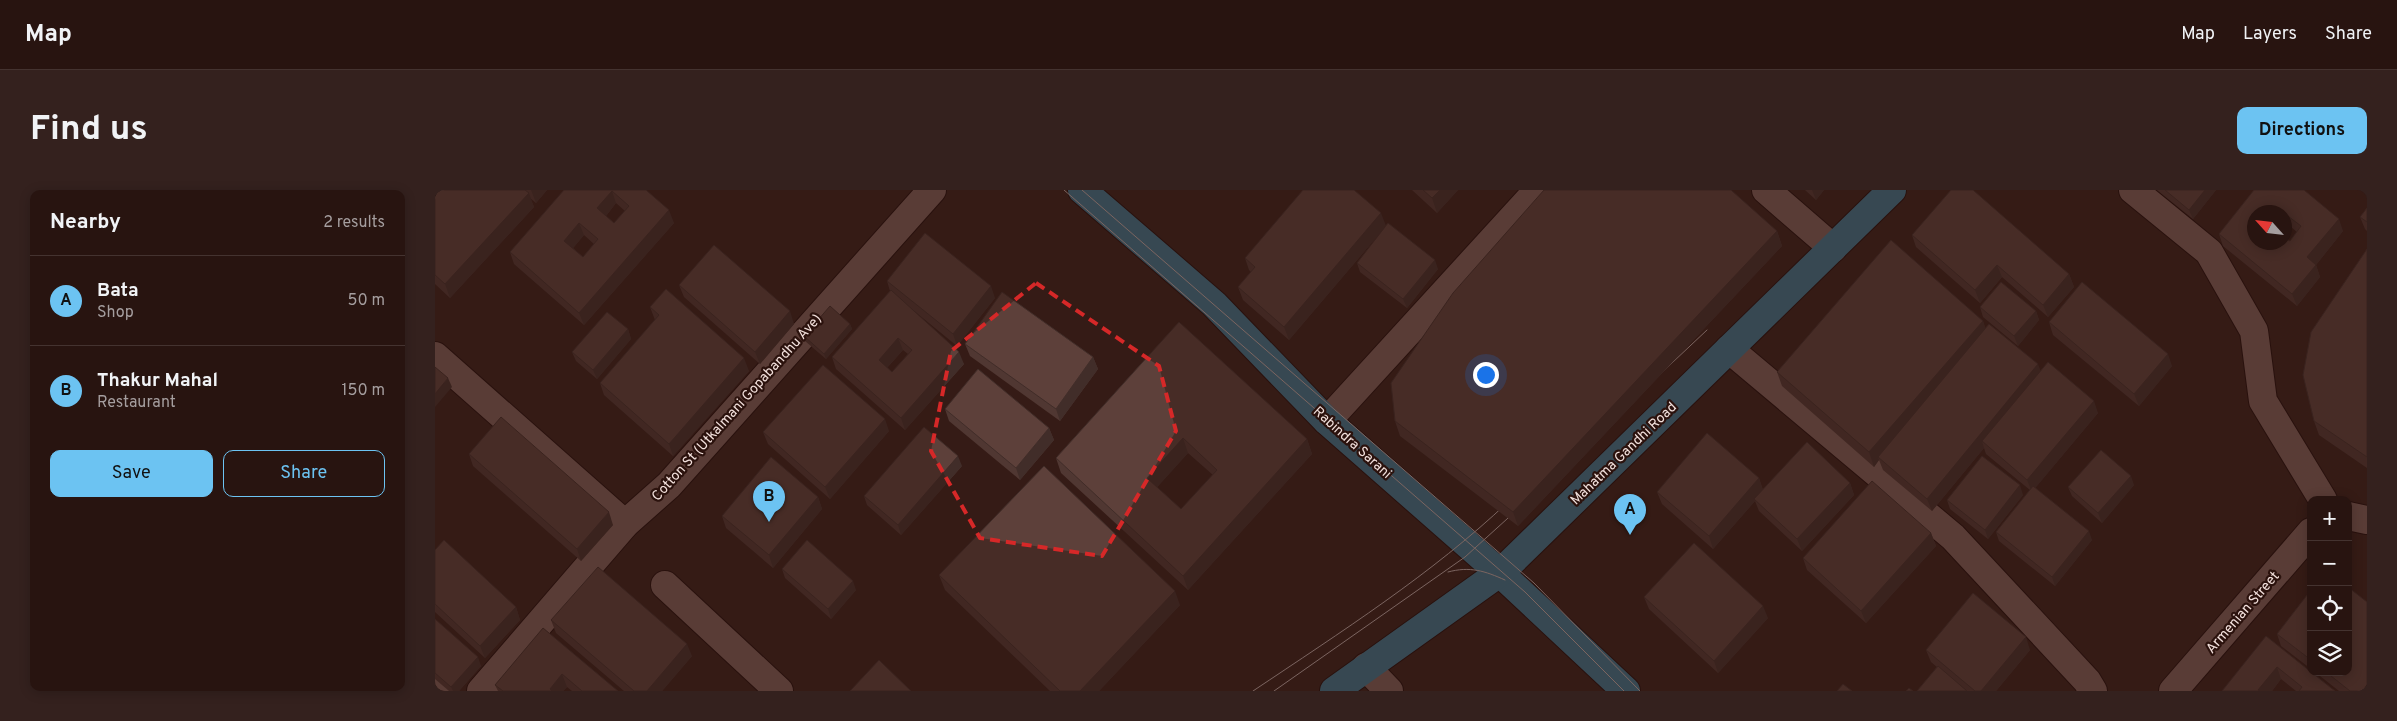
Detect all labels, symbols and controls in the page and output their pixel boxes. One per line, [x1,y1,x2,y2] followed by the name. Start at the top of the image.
[25,20,72,50] text: Map
[2181,23,2215,46] text: Map
[2243,23,2297,46] text: Layers
[2325,23,2372,46] text: Share
[2237,107,2367,154] button: Directions
[30,108,148,152] text: Find us
[2247,205,2292,250] north arrow
[50,209,121,236] text: Nearby
[323,213,385,233] text: 2 results
[97,279,139,303] text: Bata
[60,291,72,311] text: A
[348,291,385,311] text: 50 m
[97,303,134,323] text: Shop
[649,311,826,505] street label: Cotton St (Utkalmani Gopabandhu Ave)
[1473,362,1499,388] your location
[97,369,218,393] text: Thakur Mahal
[60,381,72,401] text: B
[342,381,385,401] text: 150 m
[97,393,176,413] text: Restaurant
[1567,399,1681,509] street label: Mahatma Gandhi Road
[1309,403,1395,483] street label: Rabindra Sarani
[50,450,213,497] button: Save
[223,450,385,497] button: Share
[753,481,785,522] pin: B
[1614,494,1646,535] pin: A
[2307,496,2352,676] map controls
[2307,496,2352,541] button: +
[2307,541,2352,586] button: −
[2203,568,2283,658] street label: Armenian Street
[2307,586,2352,631] button: locate
[2307,631,2352,676] button: layers

